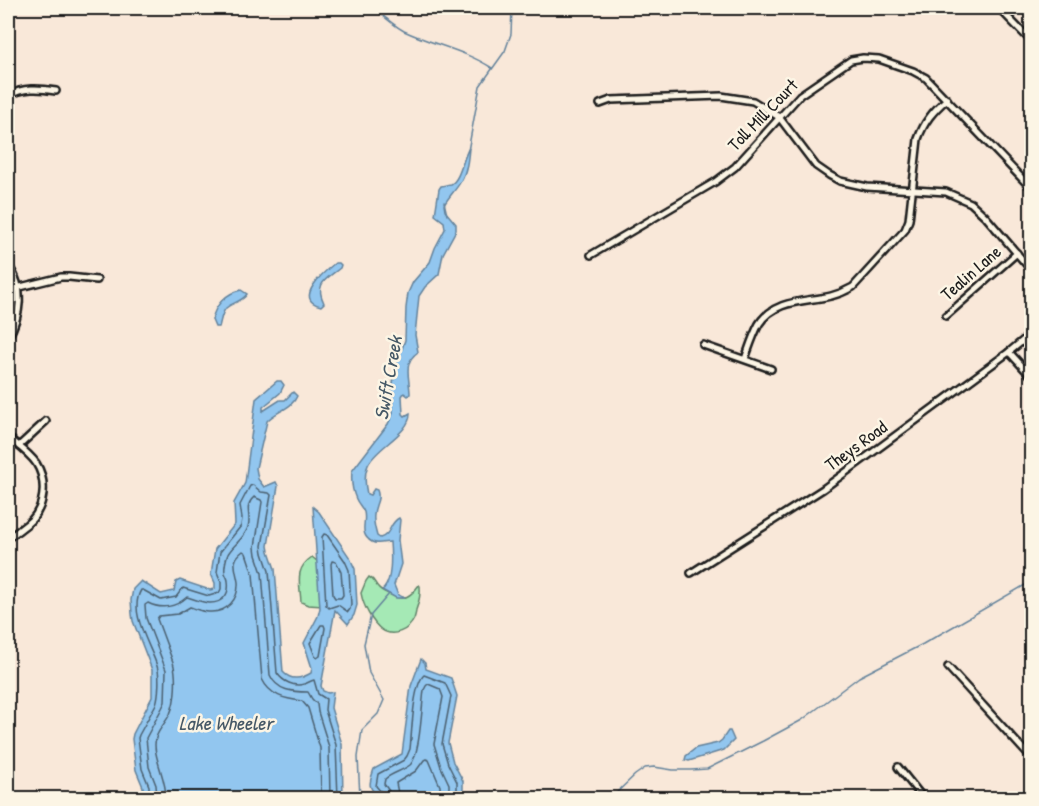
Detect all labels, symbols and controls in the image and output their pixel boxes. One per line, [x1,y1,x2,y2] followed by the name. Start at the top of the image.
[722,72,804,156] street label: Toll Mill Court
[935,239,1006,306] street label: Tealin Lane
[367,332,408,422] water label: Swift Creek
[819,415,892,477] street label: Theys Road
[179,709,275,736] water label: Lake Wheeler

